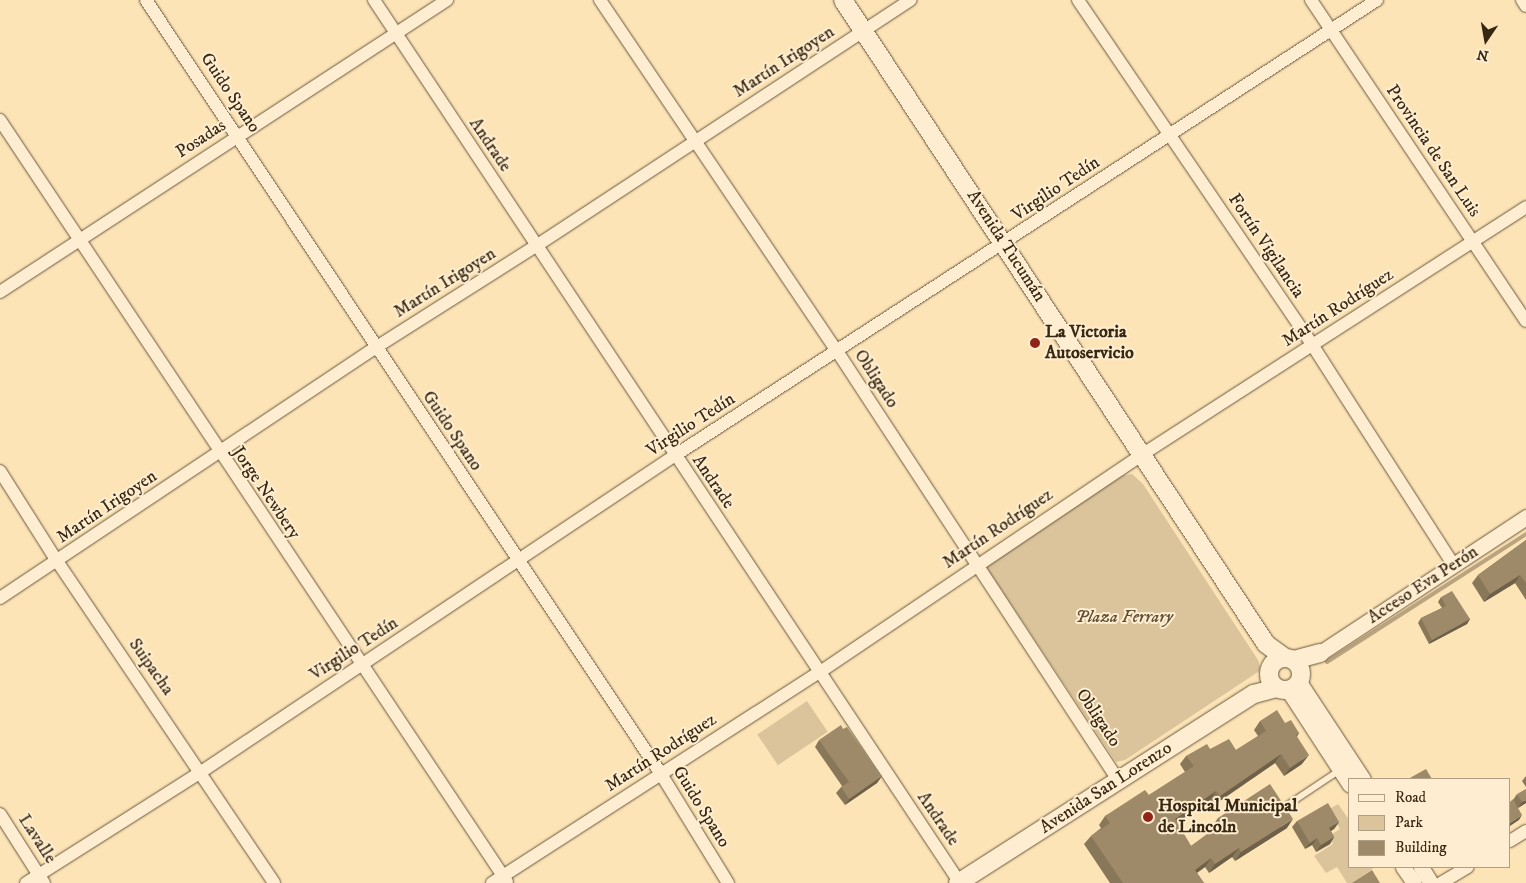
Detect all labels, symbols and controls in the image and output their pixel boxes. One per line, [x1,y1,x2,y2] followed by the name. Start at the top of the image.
[1461,15,1511,65] north arrow
[729,21,839,103] street label: Martín Irigoyen
[1475,45,1490,65] text: N
[195,49,265,137] street label: Guido Spano
[1381,81,1485,221] street label: Provincia de San Luis
[464,114,516,176] street label: Andrade
[172,115,230,163] street label: Posadas
[1008,152,1104,226] street label: Virgilio Tedín
[962,186,1050,306] street label: Avenida Tucumán
[1223,190,1309,302] street label: Fortín Vigilancia
[390,243,500,323] street label: Martín Irigoyen
[1278,264,1398,352] street label: Martín Rodríguez
[1045,322,1134,364] place label: La Victoria Autoservicio
[1029,337,1041,349] marker: La Victoria Autoservicio
[849,346,903,412] street label: Obligado
[417,387,487,475] street label: Guido Spano
[643,388,739,462] street label: Virgilio Tedín
[227,443,305,543] street label: Jorge Newbery
[687,451,739,513] street label: Andrade
[53,466,161,548] street label: Martín Irigoyen
[939,484,1057,574] street label: Martín Rodríguez
[1364,541,1482,629] street label: Acceso Eva Perón
[1075,606,1173,628] park label: Plaza Ferrary
[306,612,402,686] street label: Virgilio Tedín
[124,634,178,700] street label: Suipacha
[1071,685,1125,751] street label: Obligado
[601,709,721,797] street label: Martín Rodríguez
[1036,737,1176,839] street label: Avenida San Lorenzo
[668,762,734,852] street label: Guido Spano
[1348,778,1511,868] legend
[912,788,964,850] street label: Andrade
[1395,788,1426,807] text: Road
[1158,796,1297,839] place label: Hospital Municipal de Lincoln
[13,810,61,868] street label: Lavalle
[1142,811,1154,823] marker: Hospital Municipal de Lincoln
[1395,813,1423,832] text: Park
[1395,838,1447,857] text: Building

